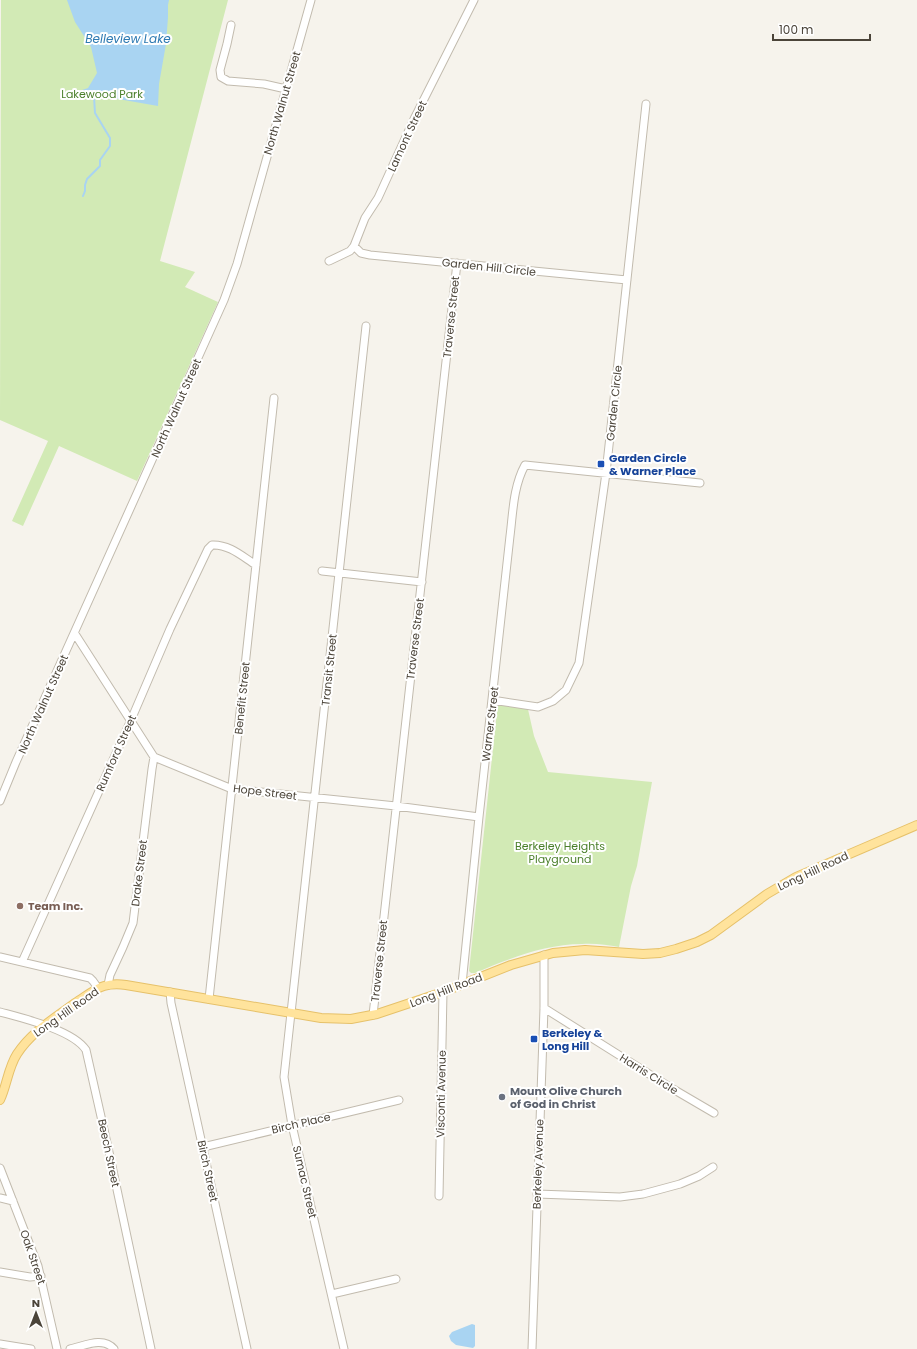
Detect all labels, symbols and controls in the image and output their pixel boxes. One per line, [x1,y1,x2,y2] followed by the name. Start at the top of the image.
[773,16,870,42] scale bar
[779,21,813,38] text: 100 m
[85,30,171,47] water label: Belleview Lake
[260,49,304,157] street label: North Walnut Street
[61,86,143,102] park label: Lakewood Park
[384,98,430,174] street label: Lamont Street
[441,254,537,280] street label: Garden Hill Circle
[439,275,463,359] street label: Traverse Street
[147,356,205,460] street label: North Walnut Street
[602,364,626,442] street label: Garden Circle
[609,450,696,479] place label: Garden Circle & Warner Place
[596,459,606,469] marker: Garden Circle & Warner Place
[402,597,428,681] street label: Traverse Street
[317,633,341,707] street label: Transit Street
[14,652,72,756] street label: North Walnut Street
[230,661,254,735] street label: Benefit Street
[477,686,503,762] street label: Warner Street
[92,712,140,794] street label: Rumford Street
[232,780,298,804] street label: Hope Street
[515,838,605,867] park label: Berkeley Heights Playground
[127,839,151,907] street label: Drake Street
[775,848,851,894] street label: Long Hill Road
[28,898,83,914] place label: Team Inc.
[15,901,25,911] marker: Team Inc.
[367,919,391,1003] street label: Traverse Street
[407,969,485,1011] street label: Long Hill Road
[30,984,102,1040] street label: Long Hill Road
[542,1025,603,1054] place label: Berkeley & Long Hill
[529,1034,539,1044] marker: Berkeley & Long Hill
[432,1050,450,1138] street label: Visconti Avenue
[617,1050,681,1098] street label: Harris Circle
[510,1083,622,1112] place label: Mount Olive Church of God in Christ
[497,1092,507,1102] marker: Mount Olive Church of God in Christ
[270,1108,332,1138] street label: Birch Place
[94,1117,124,1189] street label: Beech Street
[528,1119,548,1209] street label: Berkeley Avenue
[194,1139,222,1203] street label: Birch Street
[289,1144,321,1220] street label: Sumac Street
[16,1227,50,1287] street label: Oak Street
[16,1293,56,1333] north arrow
[32,1295,40,1311] text: N

